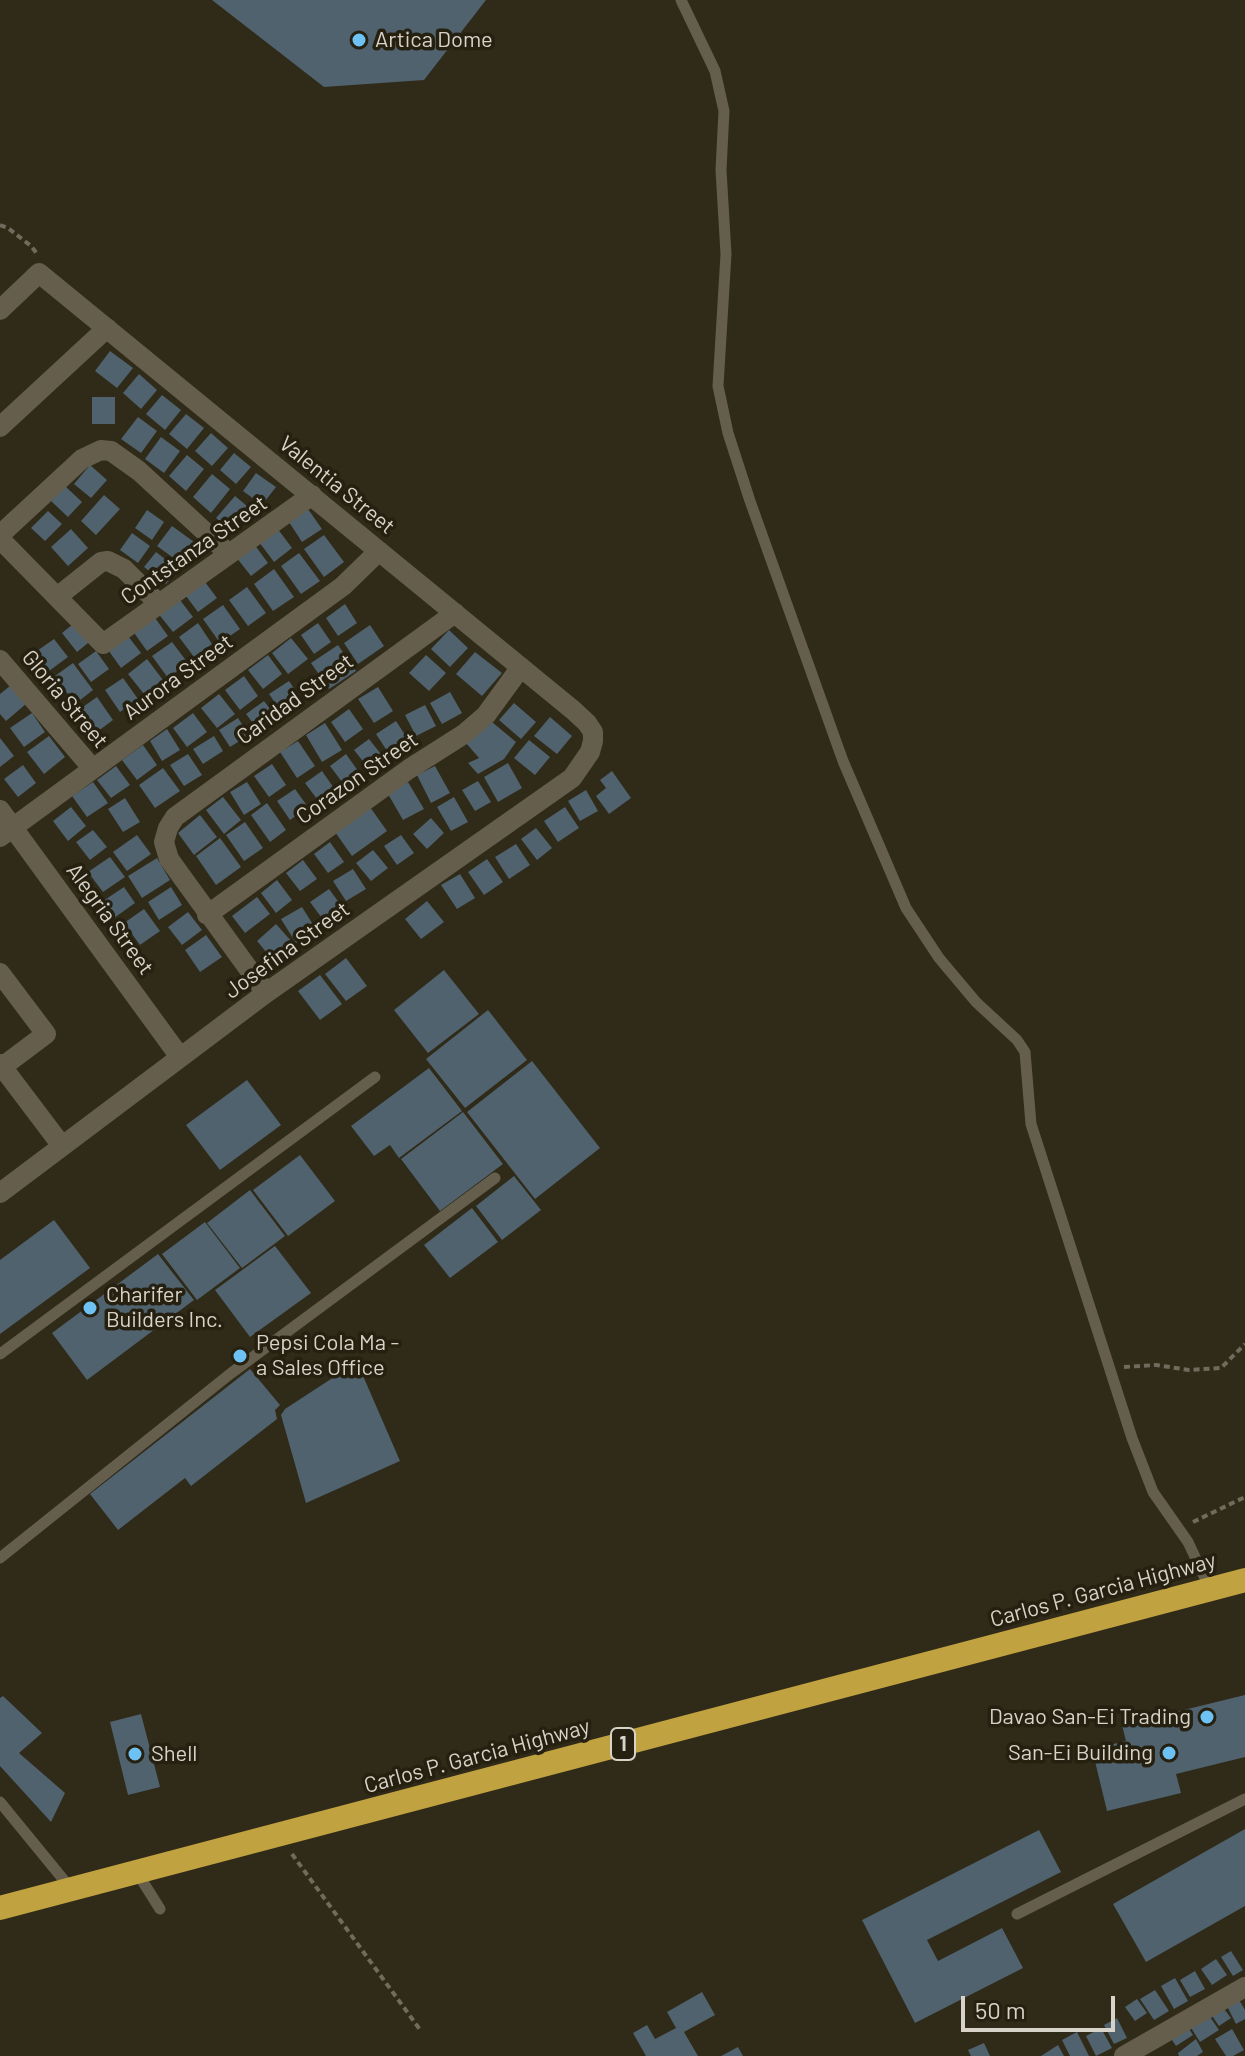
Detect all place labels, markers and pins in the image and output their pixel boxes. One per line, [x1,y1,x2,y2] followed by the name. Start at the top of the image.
[375,27,493,53] place label: Artica Dome
[350,31,368,49] marker: Artica Dome
[106,1282,223,1334] place label: Charifer Builders Inc.
[81,1299,99,1317] marker: Charifer Builders Inc.
[256,1330,399,1382] place label: Pepsi Cola Ma - a Sales Office
[231,1347,249,1365] marker: Pepsi Cola Ma - a Sales Office
[989,1704,1191,1730] place label: Davao San-Ei Trading
[1198,1708,1216,1726] marker: Davao San-Ei Trading
[1008,1740,1153,1766] place label: San-Ei Building
[151,1741,197,1767] place label: Shell
[1160,1744,1178,1762] marker: San-Ei Building
[126,1745,144,1763] marker: Shell

